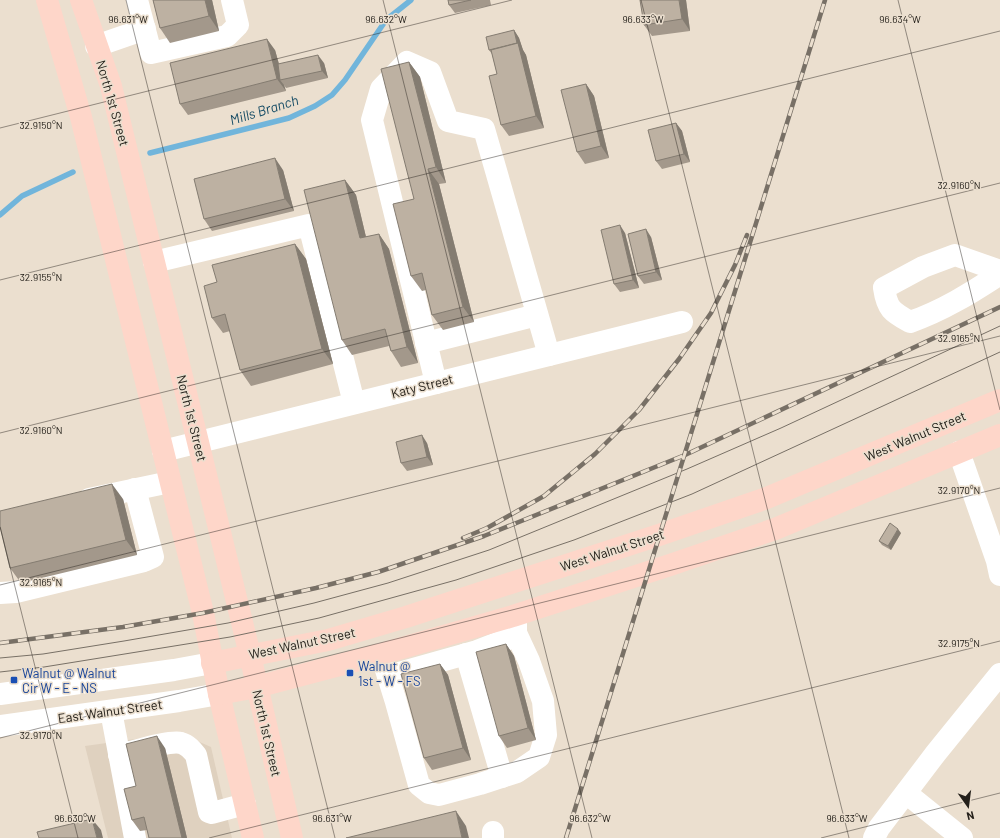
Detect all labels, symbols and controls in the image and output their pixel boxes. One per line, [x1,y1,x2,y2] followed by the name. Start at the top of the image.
[108,13,148,25] text: 96.631°W
[365,13,407,25] text: 96.632°W
[622,13,664,25] text: 96.633°W
[879,13,921,25] text: 96.634°W
[93,58,133,148] street label: North 1st Street
[227,91,300,128] water label: Mills Branch
[19,119,63,131] text: 32.9150°N
[937,179,981,191] text: 32.9160°N
[20,271,62,283] text: 32.9155°N
[938,332,980,344] text: 32.9165°N
[389,371,455,401] street label: Katy Street
[174,373,210,463] street label: North 1st Street
[862,407,968,465] street label: West Walnut Street
[19,424,63,436] text: 32.9160°N
[938,484,980,496] text: 32.9170°N
[558,526,666,574] street label: West Walnut Street
[20,576,62,588] text: 32.9165°N
[247,624,357,662] street label: West Walnut Street
[938,637,980,649] text: 32.9175°N
[358,658,421,689] place label: Walnut @ 1st - W - FS
[22,665,116,696] place label: Walnut @ Walnut Cir W - E - NS
[345,668,355,678] marker: Walnut @ 1st - W - FS
[9,675,19,685] marker: Walnut @ Walnut Cir W - E - NS
[249,688,285,778] street label: North 1st Street
[57,696,163,726] street label: East Walnut Street
[20,729,62,741] text: 32.9170°N
[948,786,988,826] north arrow
[965,809,976,823] text: N
[54,812,96,824] text: 96.630°W
[312,812,352,824] text: 96.631°W
[569,812,611,824] text: 96.632°W
[826,812,868,824] text: 96.633°W

